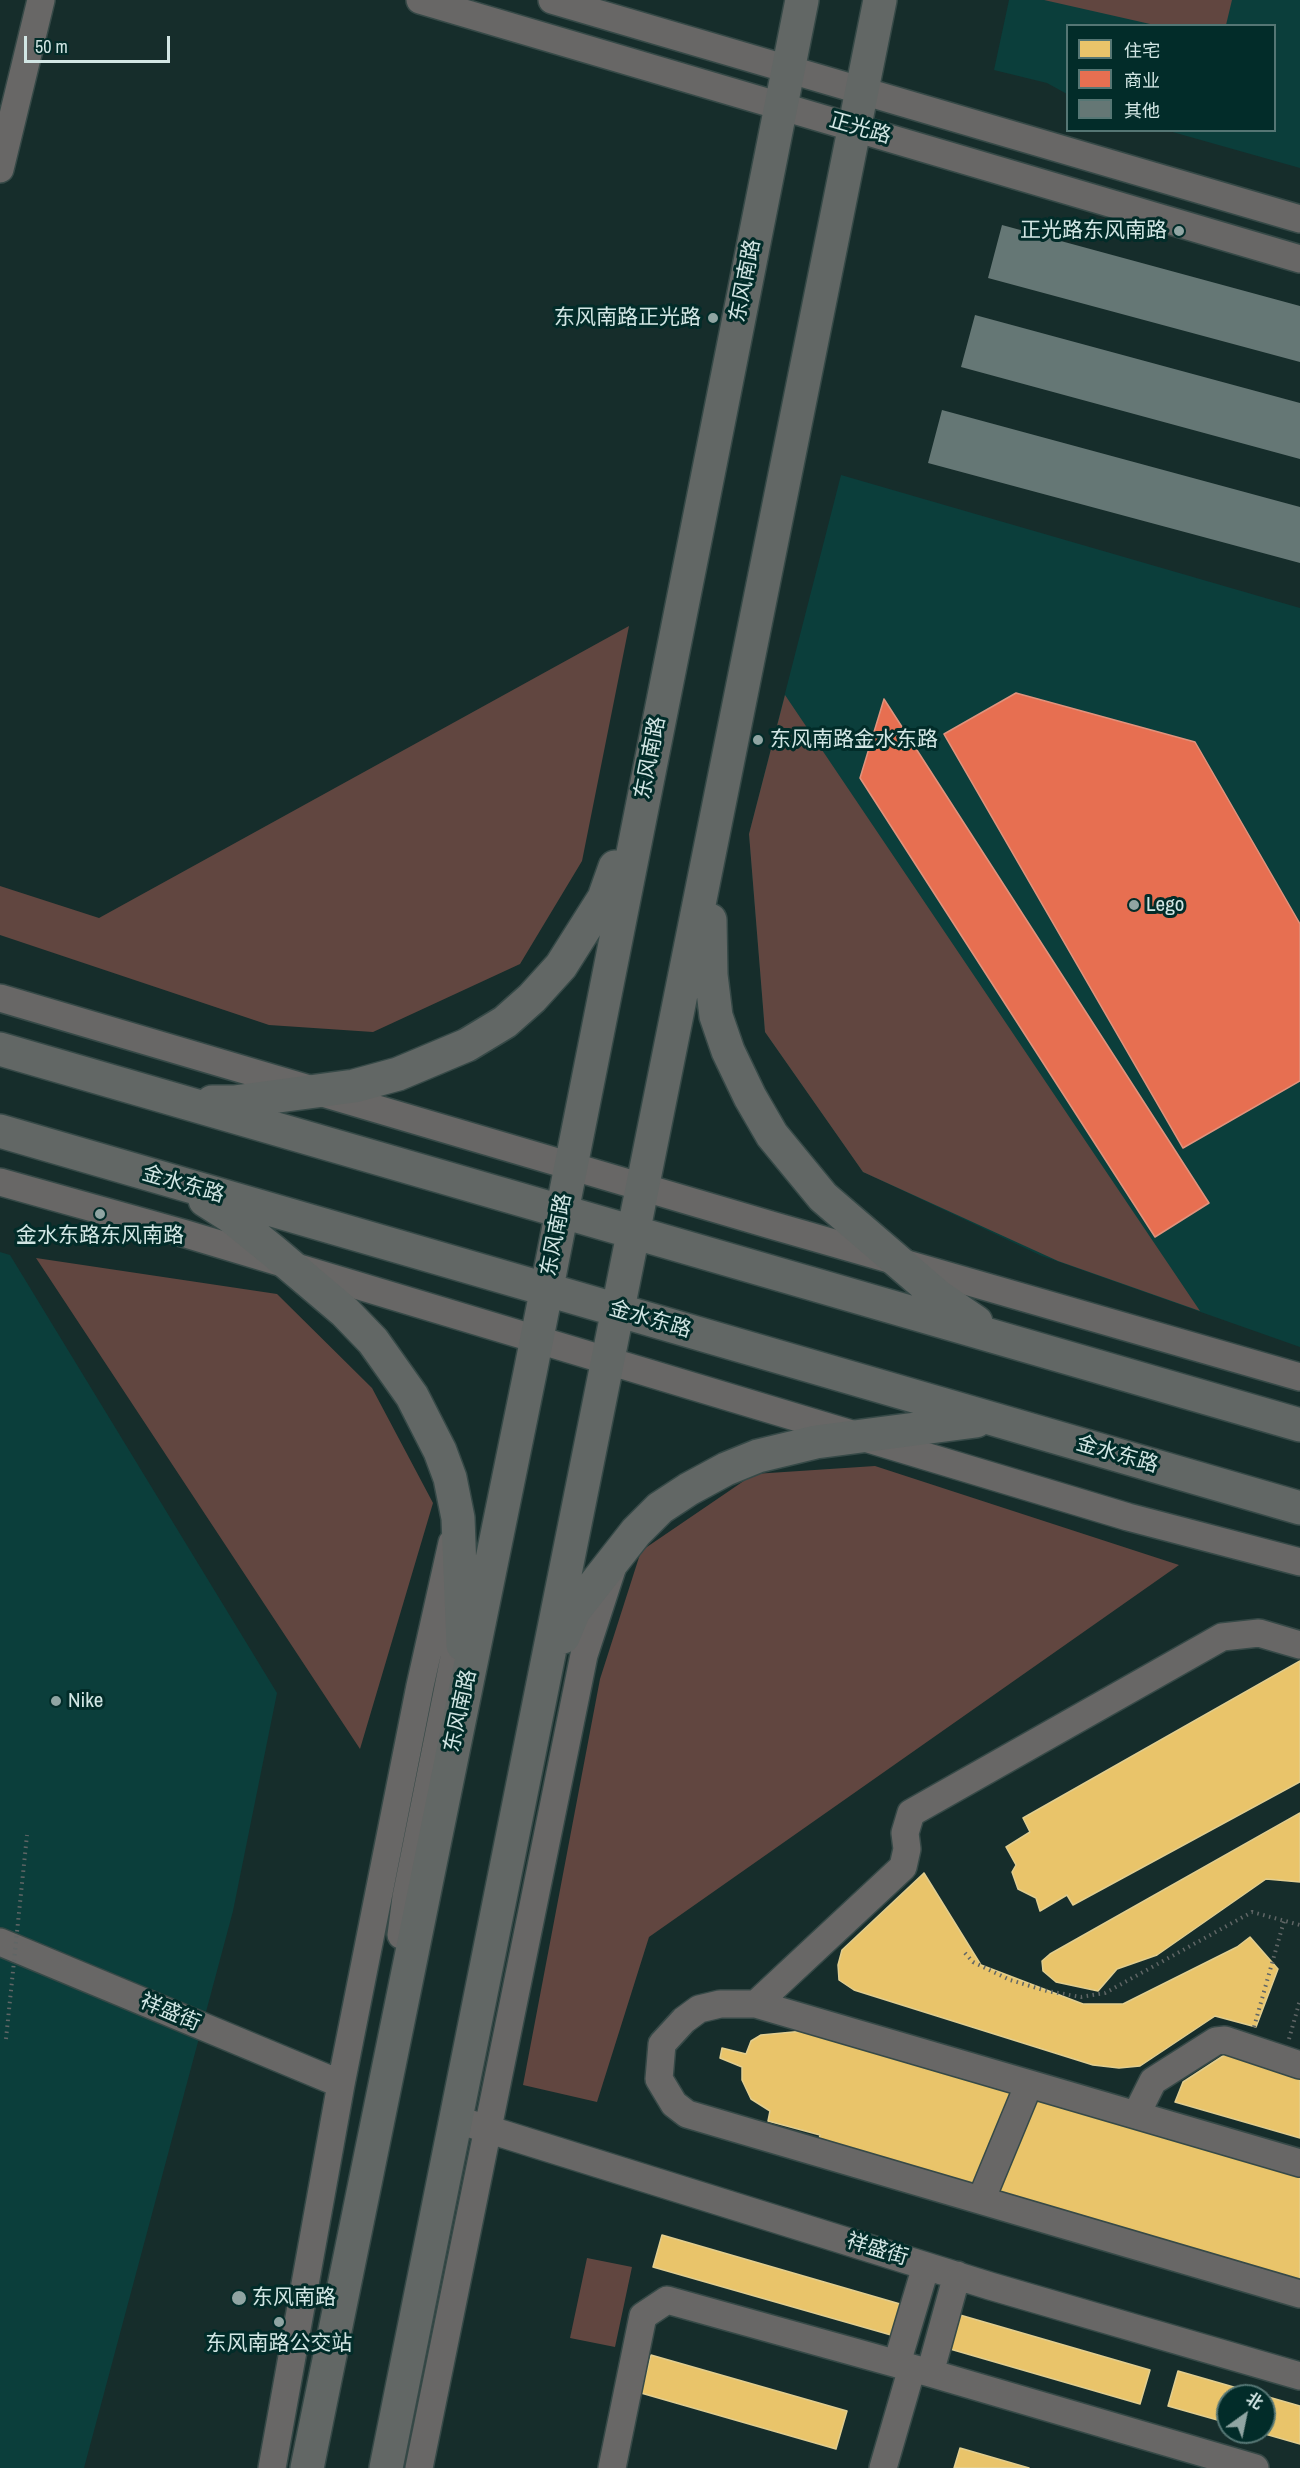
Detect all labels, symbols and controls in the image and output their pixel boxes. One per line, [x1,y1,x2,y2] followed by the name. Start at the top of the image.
[27,24,172,62] scale bar
[1066,24,1276,132] legend
[35,34,68,59] text: 50 m
[1124,38,1160,63] text: 住宅
[1124,68,1160,93] text: 商业
[1124,98,1160,123] text: 其他
[826,108,894,150] street label: 正光路
[1020,218,1167,244] place label: 正光路东风南路
[1172,224,1186,238] marker: 正光路东风南路
[726,237,766,325] street label: 东风南路
[554,305,701,331] place label: 东风南路正光路
[706,311,720,325] marker: 东风南路正光路
[631,714,671,802] street label: 东风南路
[770,727,938,753] place label: 东风南路金水东路
[751,733,765,747] marker: 东风南路金水东路
[1146,892,1184,918] place label: Lego
[1127,898,1141,912] marker: Lego
[139,1161,227,1209] street label: 金水东路
[537,1191,577,1279] street label: 东风南路
[93,1207,107,1221] marker: 金水东路东风南路
[16,1223,184,1249] place label: 金水东路东风南路
[606,1296,694,1344] street label: 金水东路
[1073,1431,1161,1479] street label: 金水东路
[440,1667,482,1755] street label: 东风南路
[68,1688,103,1714] place label: Nike
[49,1694,63,1708] marker: Nike
[136,1989,204,2037] street label: 祥盛街
[843,2229,911,2271] street label: 祥盛街
[252,2285,336,2311] place label: 东风南路
[230,2289,248,2307] marker: 东风南路
[272,2315,286,2329] marker: 东风南路公交站
[206,2331,352,2357] place label: 东风南路公交站
[1216,2384,1276,2444] north arrow
[1242,2387,1267,2414] text: 北

